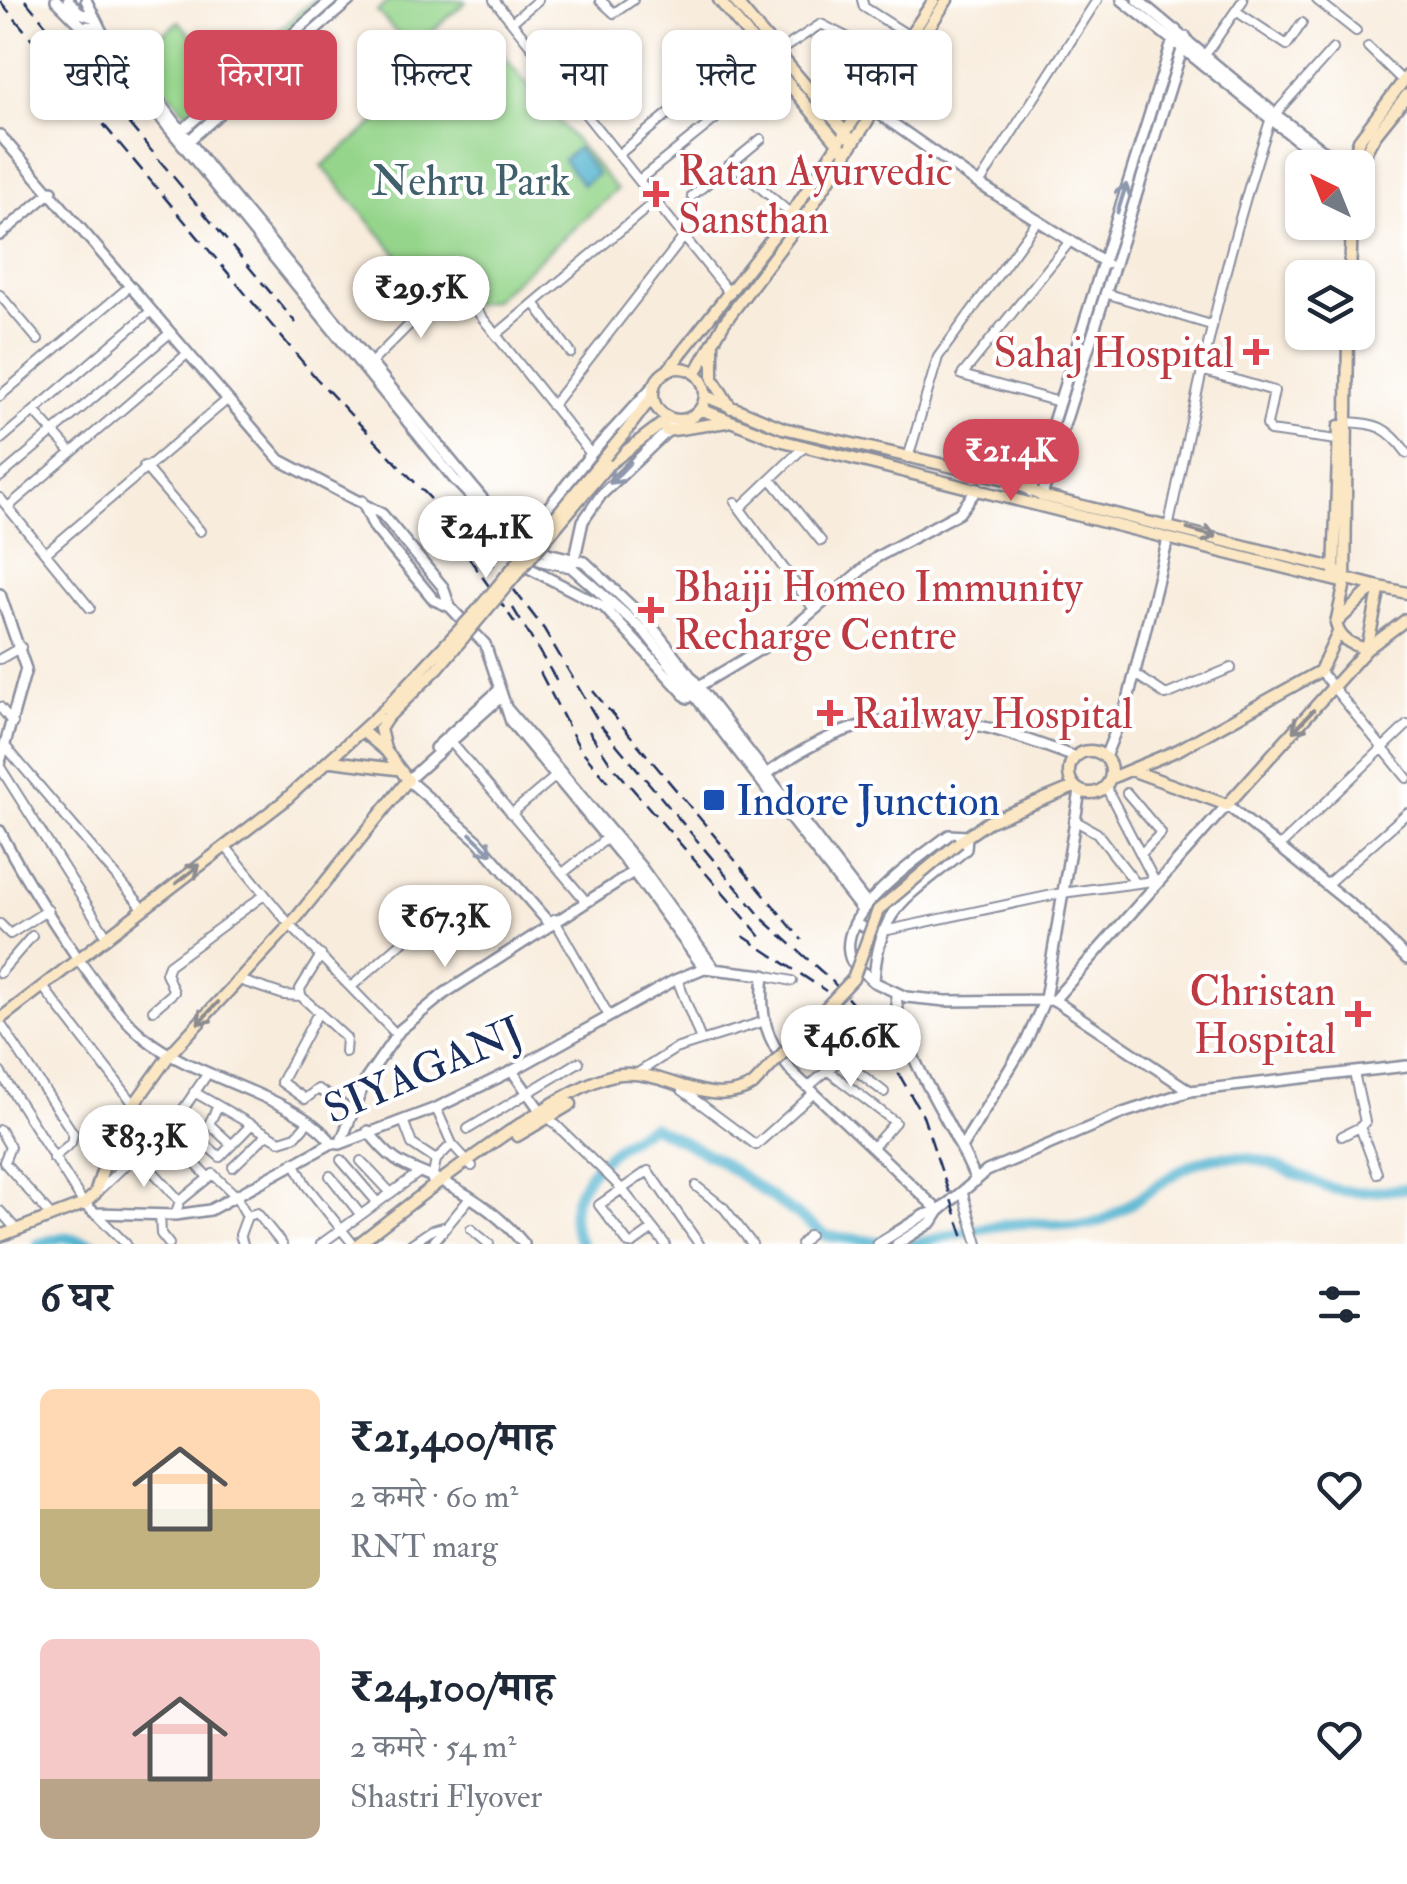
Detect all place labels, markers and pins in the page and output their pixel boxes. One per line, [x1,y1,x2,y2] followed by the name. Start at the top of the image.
[678,146,953,246] place label: Ratan Ayurvedic Sansthan
[643,181,669,207] marker: Ratan Ayurvedic Sansthan
[340,256,502,341] pin: ₹29.5K
[993,328,1234,380] place label: Sahaj Hospital
[1243,339,1269,365] marker: Sahaj Hospital
[930,419,1092,504] pin: ₹21.4K
[405,496,567,581] pin: ₹24.1K
[674,562,1083,662] place label: Bhaiji Homeo Immunity Recharge Centre
[638,597,664,623] marker: Bhaiji Homeo Immunity Recharge Centre
[852,689,1133,741] place label: Railway Hospital
[817,700,843,726] marker: Railway Hospital
[736,776,1000,828] place label: Indore Junction
[701,787,727,813] marker: Indore Junction
[364,885,526,970] pin: ₹67.3K
[1189,966,1336,1066] place label: Christan Hospital
[1345,1001,1371,1027] marker: Christan Hospital
[770,1005,932,1090] pin: ₹46.6K
[63,1105,225,1190] pin: ₹83.3K

